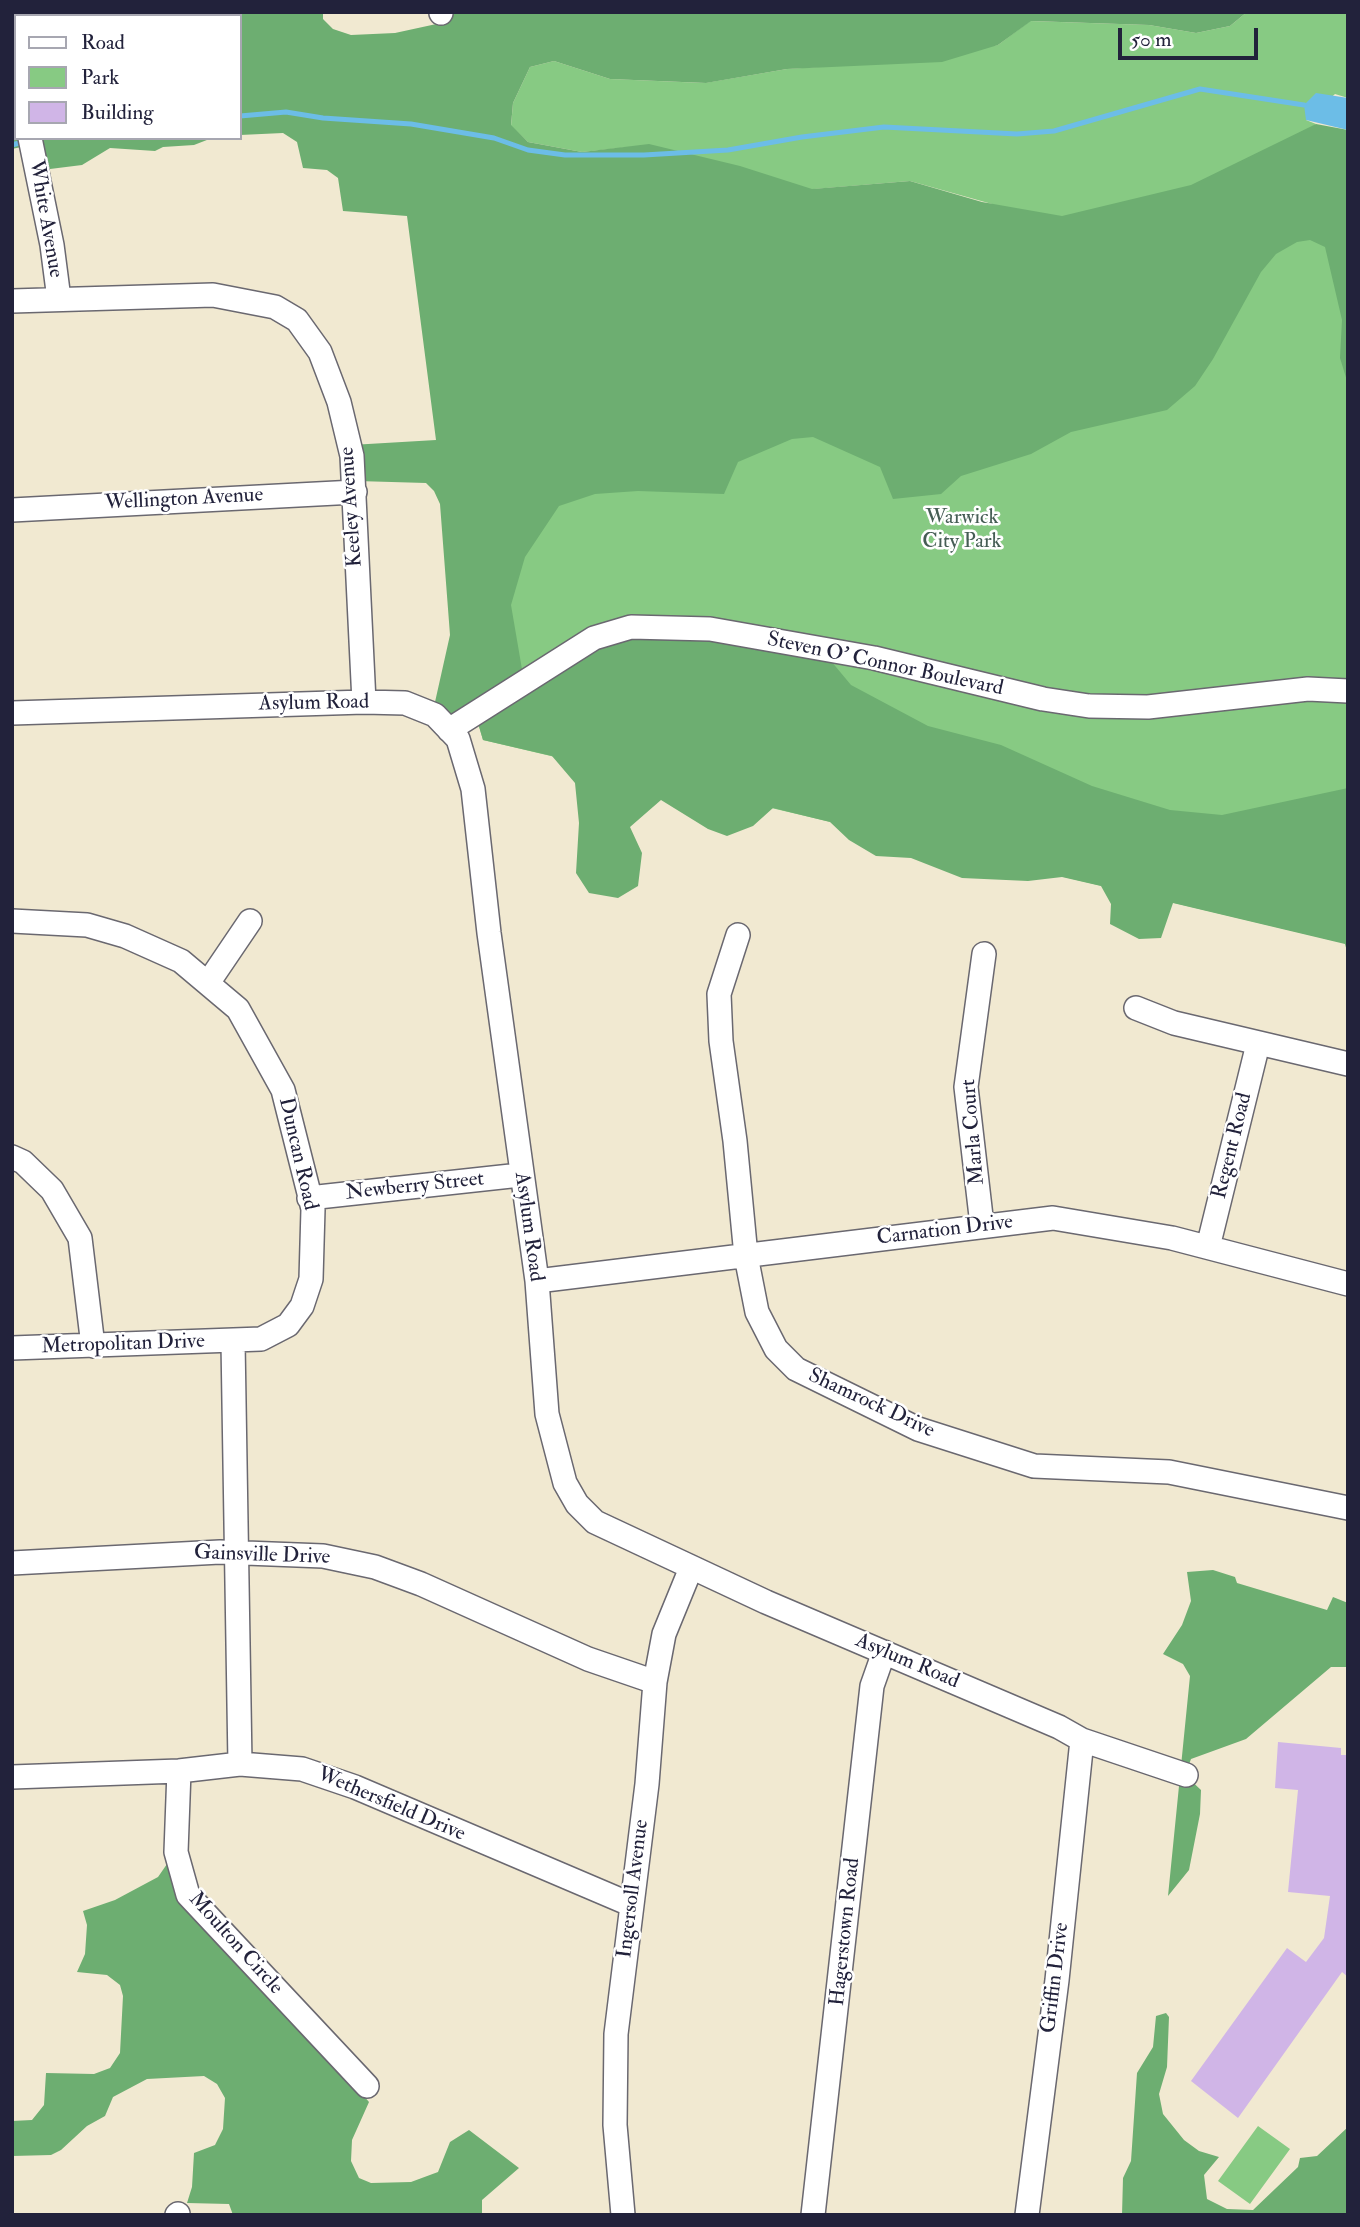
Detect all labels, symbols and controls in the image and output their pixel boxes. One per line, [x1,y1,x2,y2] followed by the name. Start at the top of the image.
[14,14,242,140] legend
[1122,14,1262,58] scale bar
[1131,26,1172,53] text: 50 m
[81,29,125,56] text: Road
[81,64,119,91] text: Park
[81,99,154,126] text: Building
[22,158,68,280] street label: White Avenue
[335,446,369,568] street label: Keeley Avenue
[104,483,264,517] street label: Wellington Avenue
[922,505,1002,555] park label: Warwick City Park
[765,628,1005,702] street label: Steven O' Connor Boulevard
[259,690,369,718] street label: Asylum Road
[957,1078,991,1186] street label: Marla Court
[1208,1090,1258,1202] street label: Regent Road
[272,1095,322,1213] street label: Duncan Road
[345,1167,485,1207] street label: Newberry Street
[508,1171,548,1283] street label: Asylum Road
[876,1210,1014,1252] street label: Carnation Drive
[41,1330,205,1360] street label: Metropolitan Drive
[804,1364,938,1444] street label: Shamrock Drive
[193,1541,331,1571] street label: Gainsville Drive
[851,1629,963,1695] street label: Asylum Road
[313,1762,469,1848] street label: Wethersfield Drive
[613,1818,655,1960] street label: Ingersoll Avenue
[826,1857,866,2007] street label: Hagerstown Road
[182,1888,288,2000] street label: Moulton Circle
[1037,1921,1075,2035] street label: Griffin Drive

